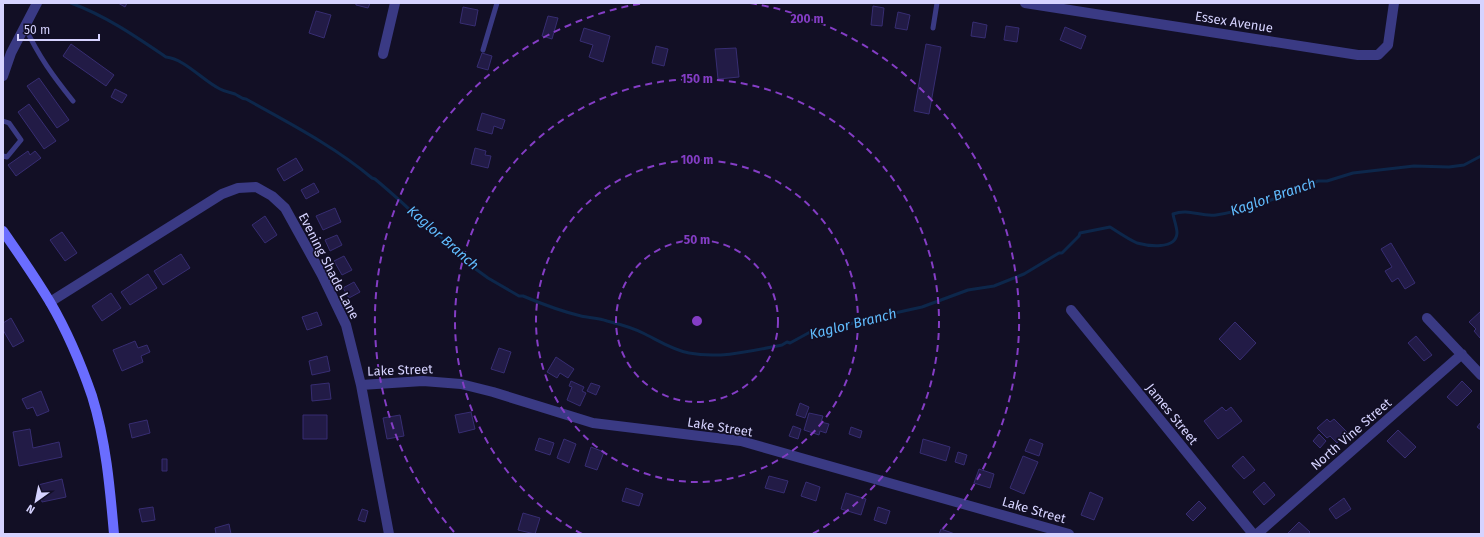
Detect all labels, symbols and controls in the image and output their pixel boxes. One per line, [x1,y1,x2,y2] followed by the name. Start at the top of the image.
[1194,8,1274,36] street label: Essex Avenue
[790,12,824,26] text: 200 m
[18,16,99,42] scale bar
[24,23,50,37] text: 50 m
[681,72,713,86] text: 150 m
[681,153,713,167] text: 100 m
[1228,174,1318,220] water label: Kaglor Branch
[404,202,482,274] water label: Kaglor Branch
[296,210,362,322] street label: Evening Shade Lane
[684,233,710,247] text: 50 m
[808,305,898,343] water label: Kaglor Branch
[690,314,704,328] centre of rings
[367,361,433,379] street label: Lake Street
[1143,381,1201,448] street label: James Street
[1308,395,1394,473] street label: North Vine Street
[686,414,754,440] street label: Lake Street
[16,481,56,521] north arrow
[1000,494,1068,526] street label: Lake Street
[24,502,37,516] text: N

